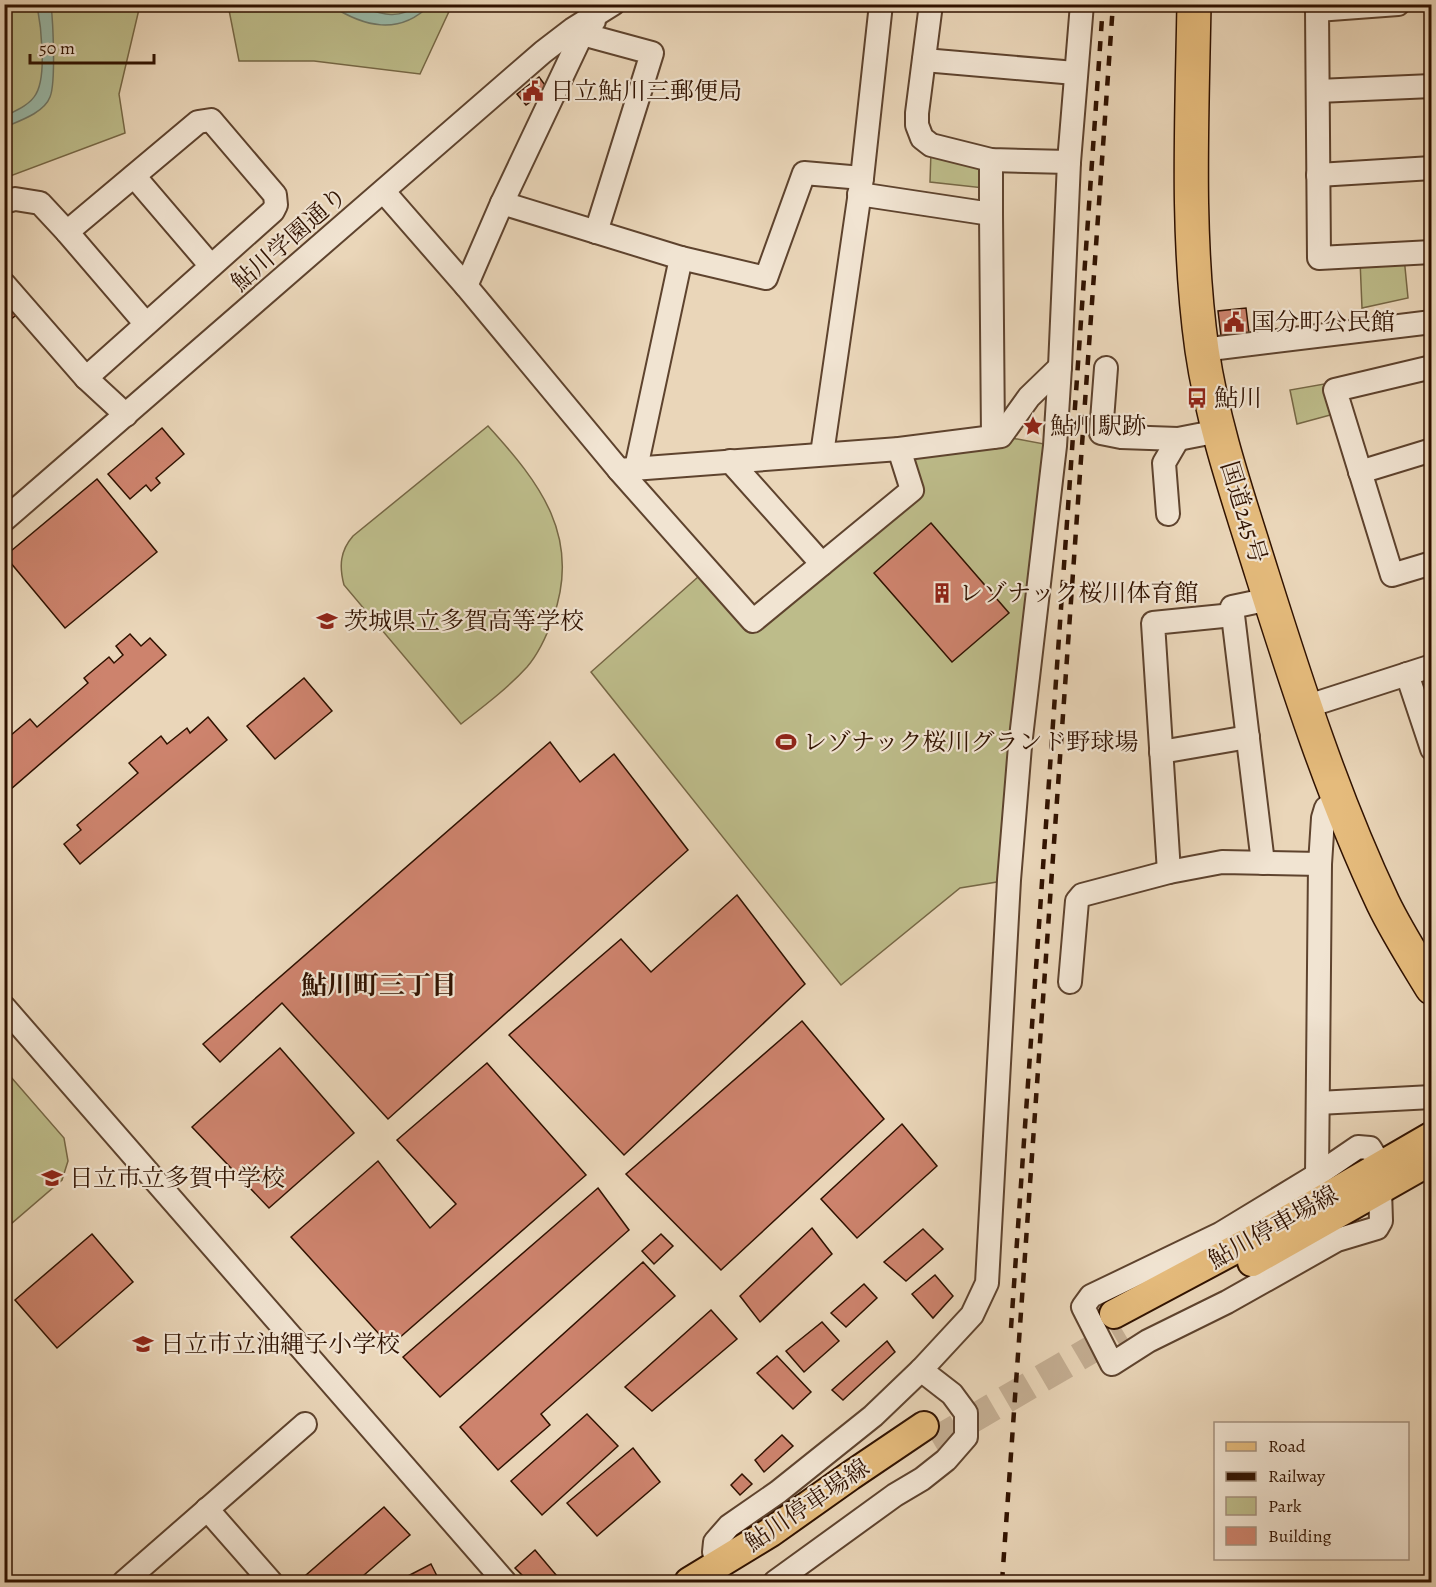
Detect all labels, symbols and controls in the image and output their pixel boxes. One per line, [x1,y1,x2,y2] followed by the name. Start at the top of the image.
[30,27,154,65] scale bar
[39,36,75,60] text: 50 m
[550,75,742,107] place label: 日立鮎川三郵便局
[521,79,545,103] public building icon: 日立鮎川三郵便局
[224,180,354,298] street label: 鮎川学園通り
[1251,306,1395,338] place label: 国分町公民館
[1222,310,1246,334] public building icon: 国分町公民館
[1214,382,1262,414] place label: 鮎川
[1185,386,1209,410] bus stop icon: 鮎川
[1050,410,1146,442] place label: 鮎川駅跡
[1021,414,1045,438] place icon: 鮎川駅跡
[1213,457,1275,567] street label: 国道245号
[959,577,1199,609] place label: レゾナック桜川体育館
[930,581,954,605] building icon: レゾナック桜川体育館
[344,605,584,637] place label: 茨城県立多賀高等学校
[315,609,339,633] school or university icon: 茨城県立多賀高等学校
[803,726,1139,758] place label: レゾナック桜川グランド野球場
[774,730,798,754] sports icon: レゾナック桜川グランド野球場
[301,968,457,1003] district label: 鮎川町三丁目
[69,1162,285,1194] place label: 日立市立多賀中学校
[40,1166,64,1190] school or university icon: 日立市立多賀中学校
[1202,1178,1344,1276] street label: 鮎川停車場線
[160,1328,400,1360] place label: 日立市立油縄子小学校
[131,1332,155,1356] school or university icon: 日立市立油縄子小学校
[1214,1422,1409,1560] legend
[1268,1434,1306,1458] text: Road
[738,1451,876,1559] street label: 鮎川停車場線
[1268,1464,1326,1488] text: Railway
[1268,1494,1302,1518] text: Park
[1268,1524,1332,1548] text: Building

